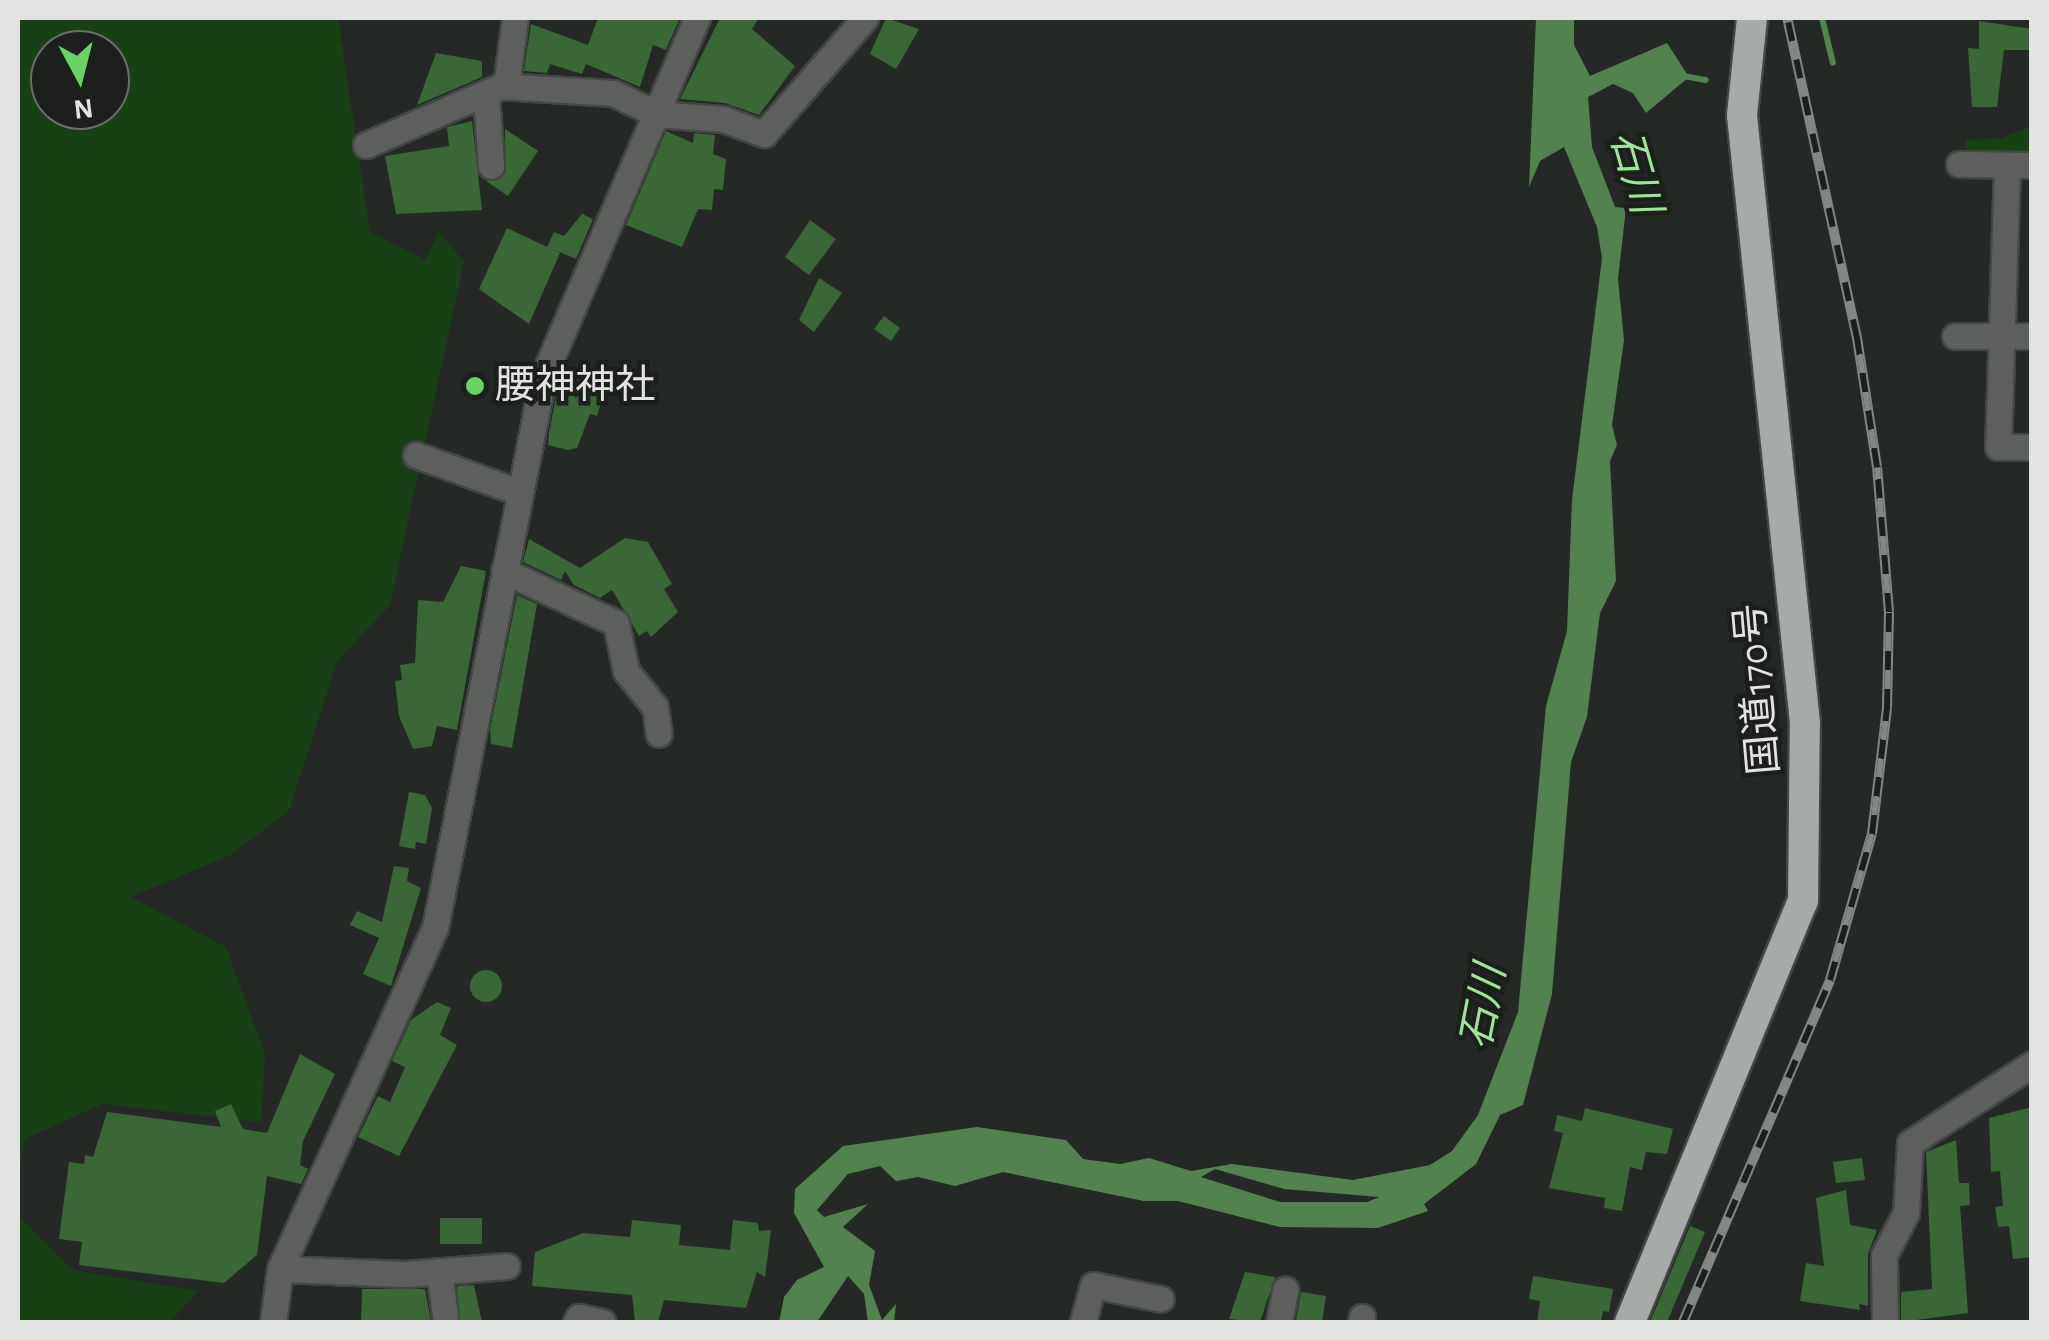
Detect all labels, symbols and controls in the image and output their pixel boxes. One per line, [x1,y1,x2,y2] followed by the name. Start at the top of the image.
[30,30,130,130] north arrow
[72,93,95,123] text: N
[1599,125,1671,219] water label: 石川
[495,362,655,410] place label: 腰神神社
[464,375,486,397] marker: 腰神神社
[1727,601,1789,777] street label: 国道170号
[1451,961,1517,1053] water label: 石川

